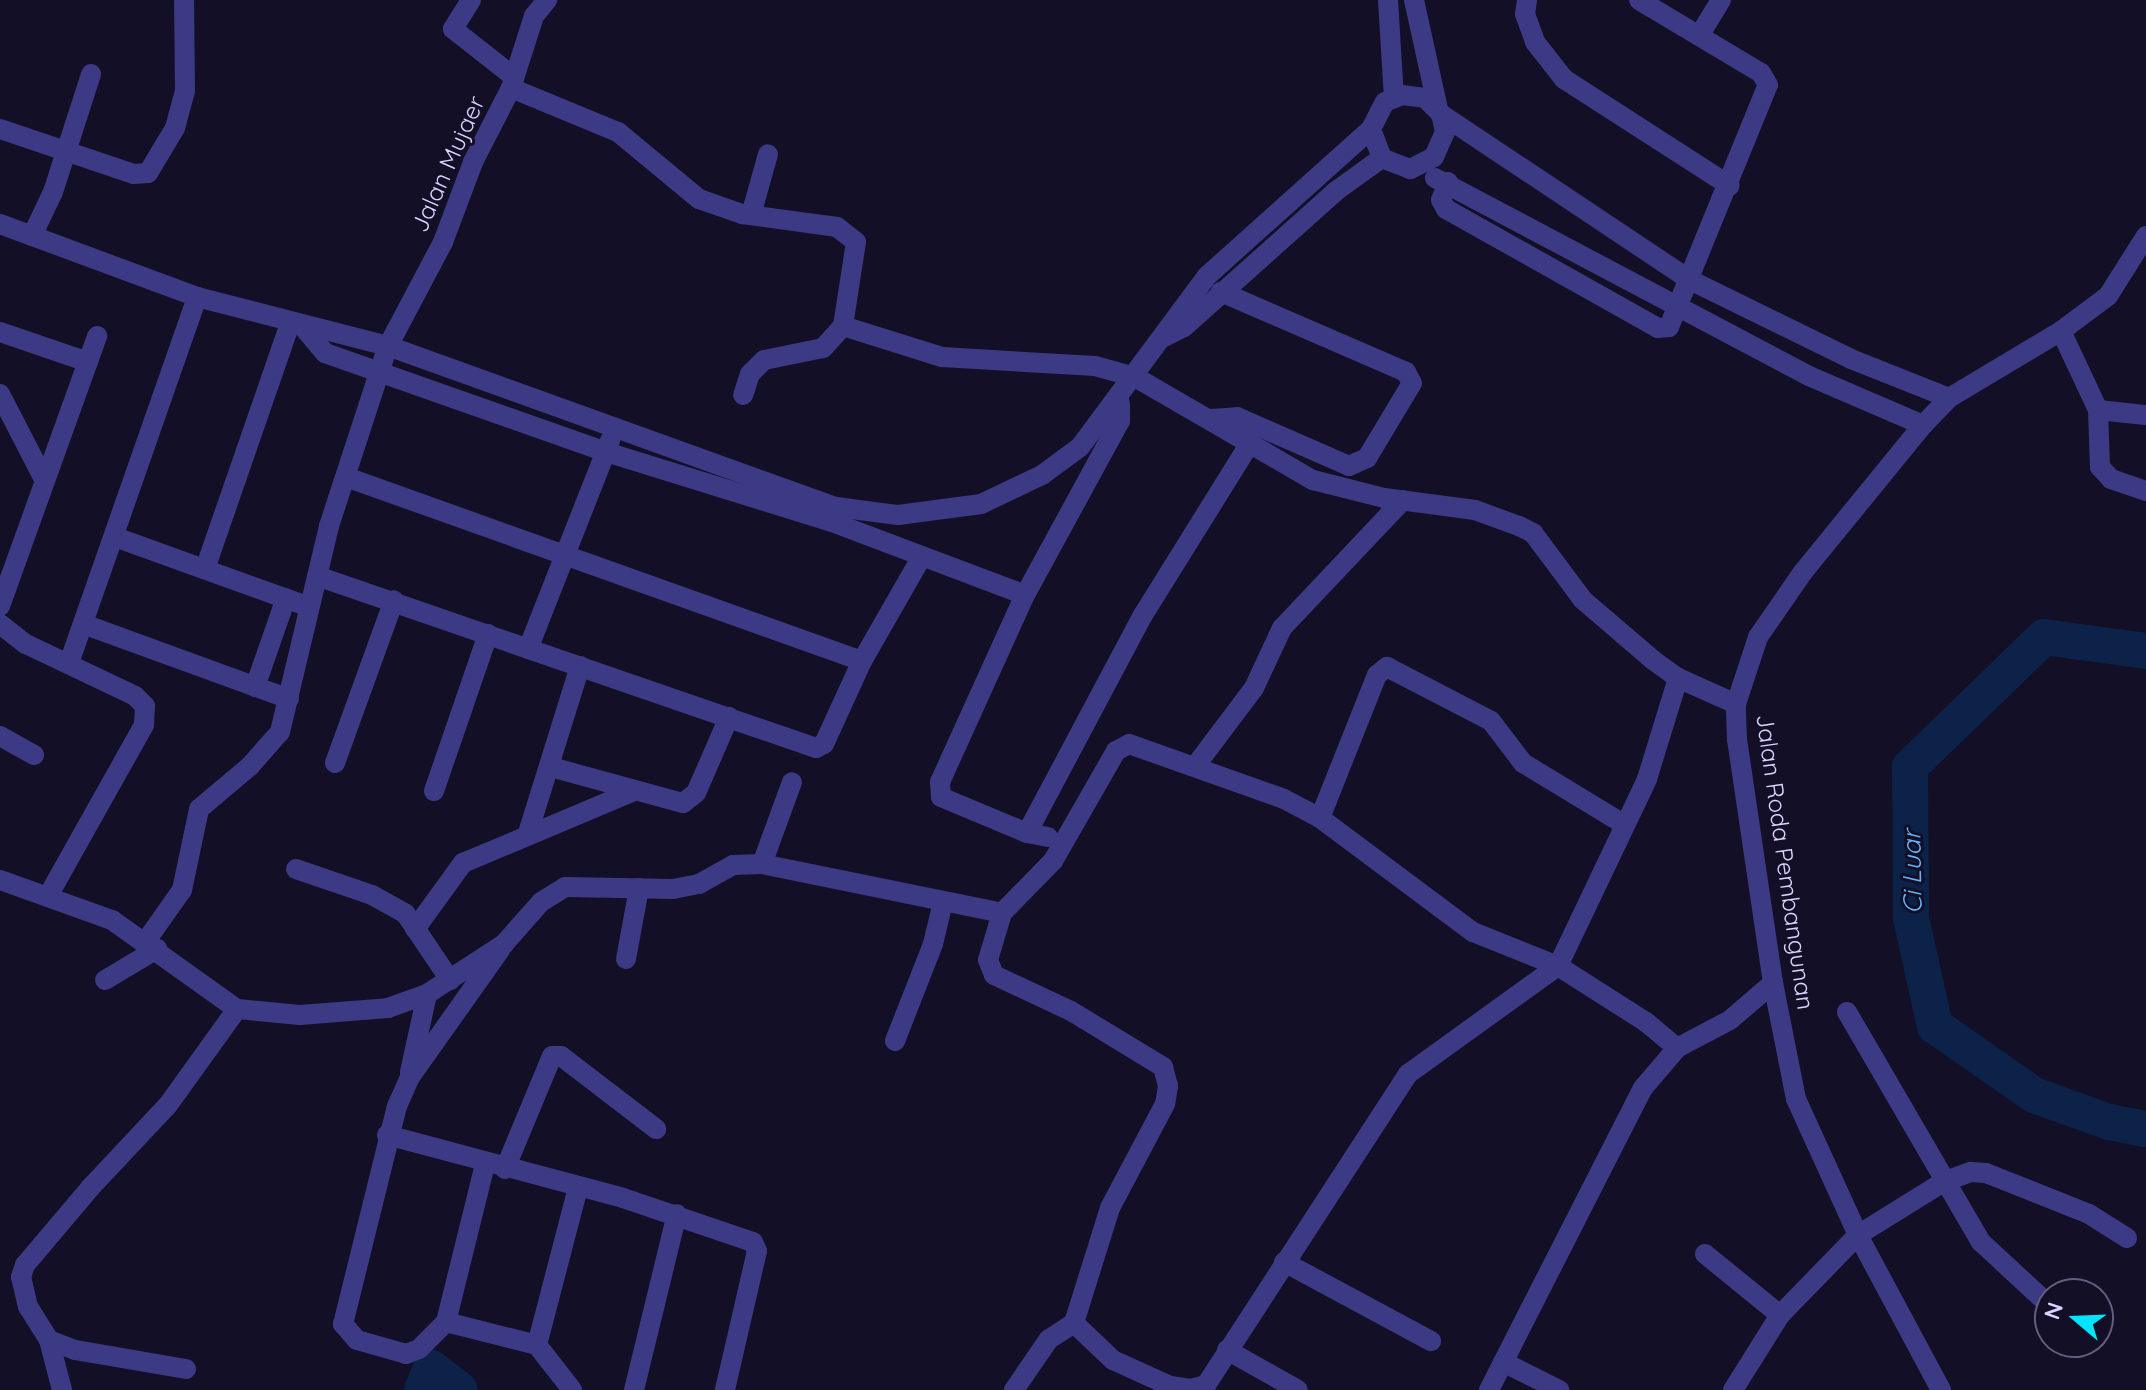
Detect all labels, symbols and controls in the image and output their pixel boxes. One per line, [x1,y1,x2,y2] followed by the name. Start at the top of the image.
[405,91,491,237] street label: Jalan Mujaer
[1750,712,1820,1012] street label: Jalan Roda Pembangunan
[1896,830,1928,914] water label: Ci Luar
[2034,1278,2114,1358] north arrow
[2037,1299,2069,1323] text: N

